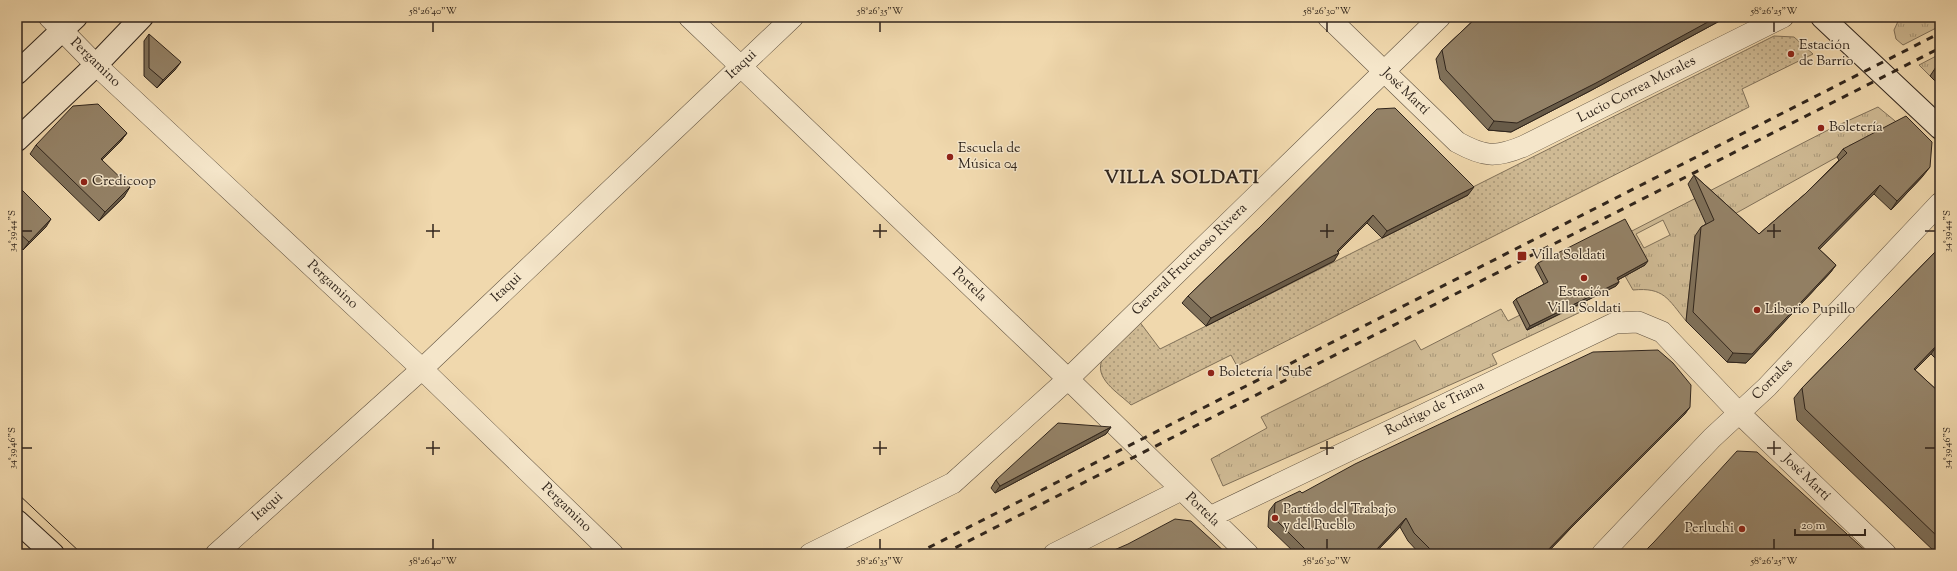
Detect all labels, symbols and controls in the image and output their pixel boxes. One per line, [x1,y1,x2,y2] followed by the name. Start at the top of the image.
[408,4,457,19] text: 58°26'40"W
[856,4,903,19] text: 58°26'35"W
[1302,4,1351,19] text: 58°26'30"W
[1750,4,1797,19] text: 58°26'25"W
[65,34,125,93] street label: Pergamino
[1799,36,1854,72] place label: Estación de Barrio
[722,46,762,84] street label: Itaqui
[1786,49,1796,59] marker: Estación de Barrio
[1574,52,1700,128] street label: Lucio Correa Morales
[1376,63,1433,120] street label: José Martí
[1829,118,1883,138] place label: Boletería
[1816,123,1826,133] marker: Boletería
[958,139,1020,175] place label: Escuela de Música 04
[945,152,955,162] marker: Escuela de Música 04
[1104,166,1260,192] district label: VILLA SOLDATI
[92,172,156,192] place label: Credicoop
[79,177,89,187] marker: Credicoop
[1128,199,1253,321] street label: General Fructuoso Rivera
[5,210,20,252] text: 34°39'44"S
[1940,210,1955,252] text: 34°39'44"S
[1531,246,1605,266] place label: Villa Soldati
[1516,250,1528,262] marker: Villa Soldati
[302,256,362,314] street label: Pergamino
[947,263,991,307] street label: Portela
[487,269,527,307] street label: Itaqui
[1579,273,1589,283] marker: Estación Villa Soldati
[1547,283,1621,319] place label: Estación Villa Soldati
[1765,300,1856,320] place label: Liborio Pupillo
[1752,305,1762,315] marker: Liborio Pupillo
[1748,355,1798,405] street label: Corrales
[1219,363,1312,383] place label: Boletería | Sube
[1206,368,1216,378] marker: Boletería | Sube
[1382,376,1488,442] street label: Rodrigo de Triana
[5,427,20,469] text: 34°39'46"S
[1940,427,1955,469] text: 34°39'46"S
[1777,449,1834,506] street label: José Martí
[536,479,596,538] street label: Pergamino
[248,488,288,526] street label: Itaqui
[1180,488,1224,532] street label: Portela
[1283,500,1396,536] place label: Partido del Trabajo y del Pueblo
[1795,511,1865,537] scale bar
[1270,513,1280,523] marker: Partido del Trabajo y del Pueblo
[1801,517,1826,535] text: 20 m
[1685,519,1734,539] place label: Perluchi
[1737,524,1747,534] marker: Perluchi
[408,554,457,569] text: 58°26'40"W
[856,554,903,569] text: 58°26'35"W
[1302,554,1351,569] text: 58°26'30"W
[1750,554,1797,569] text: 58°26'25"W

